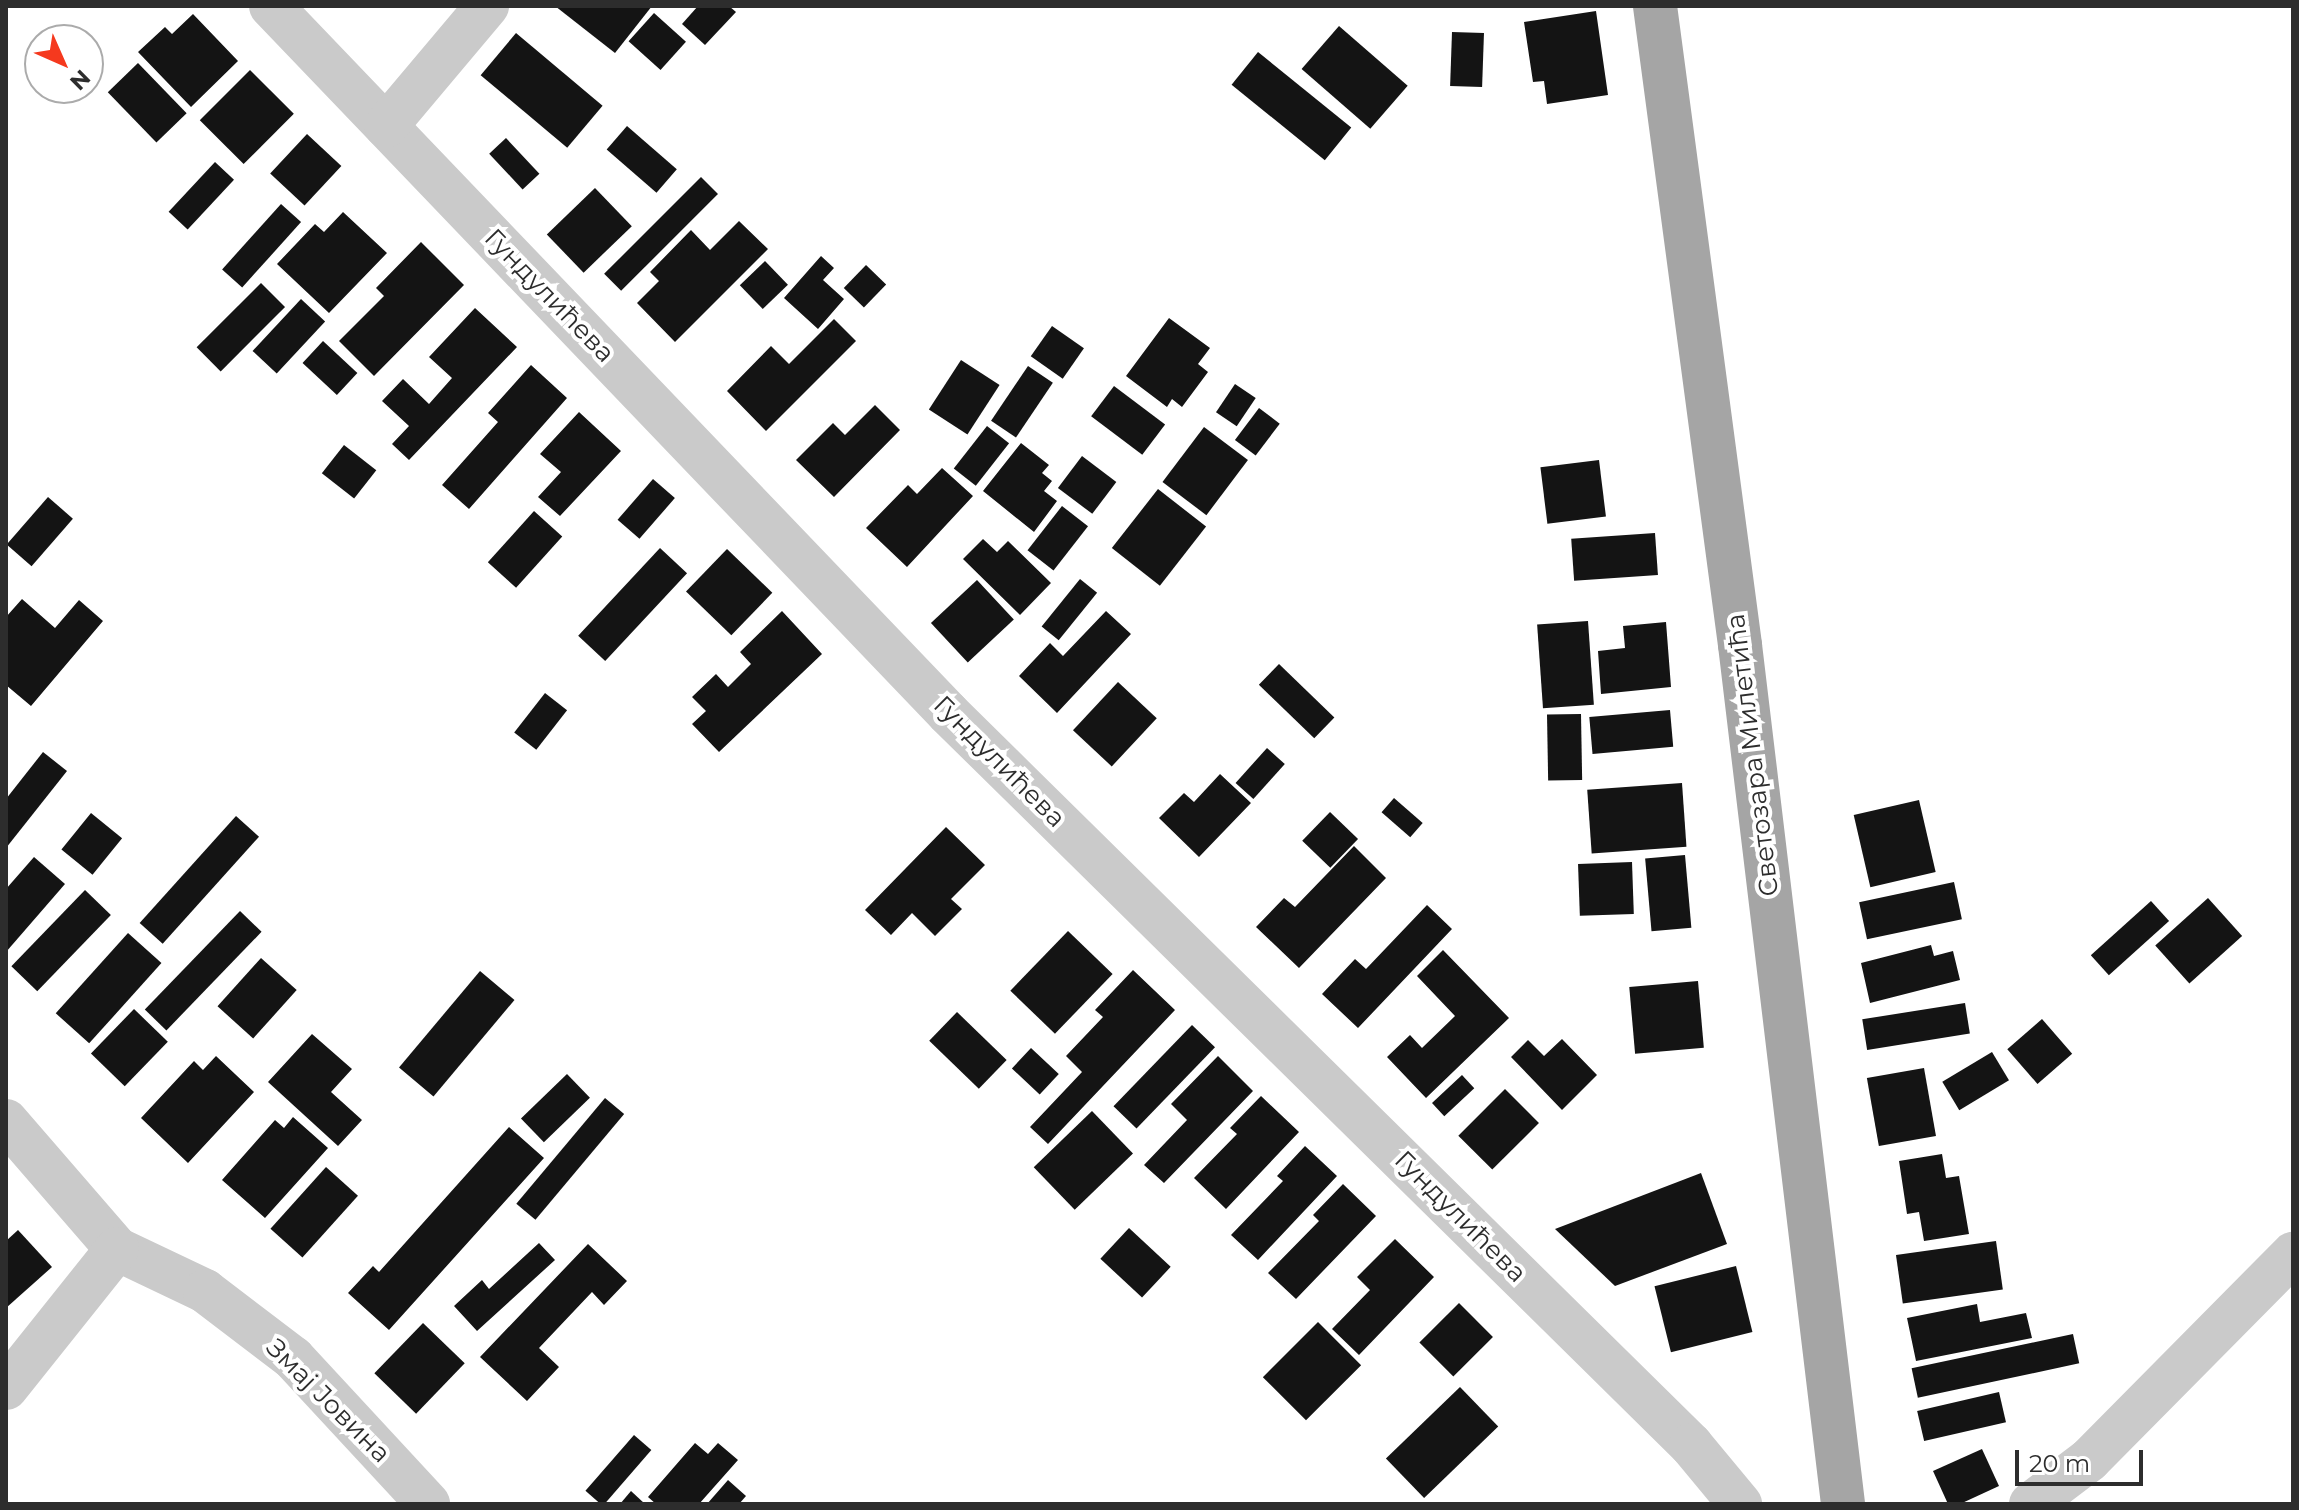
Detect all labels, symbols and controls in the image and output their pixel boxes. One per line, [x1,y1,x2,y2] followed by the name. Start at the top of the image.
[24,24,104,104] north arrow
[64,64,96,96] text: N
[478,223,620,369] street label: Гундулићева
[1720,612,1786,898] street label: Светозара Милетића
[927,690,1071,834] street label: Гундулићева
[1388,1145,1532,1289] street label: Гундулићева
[260,1333,396,1469] street label: Змај Јовина
[2019,1434,2147,1484] scale bar
[2029,1449,2090,1478] text: 20 m

